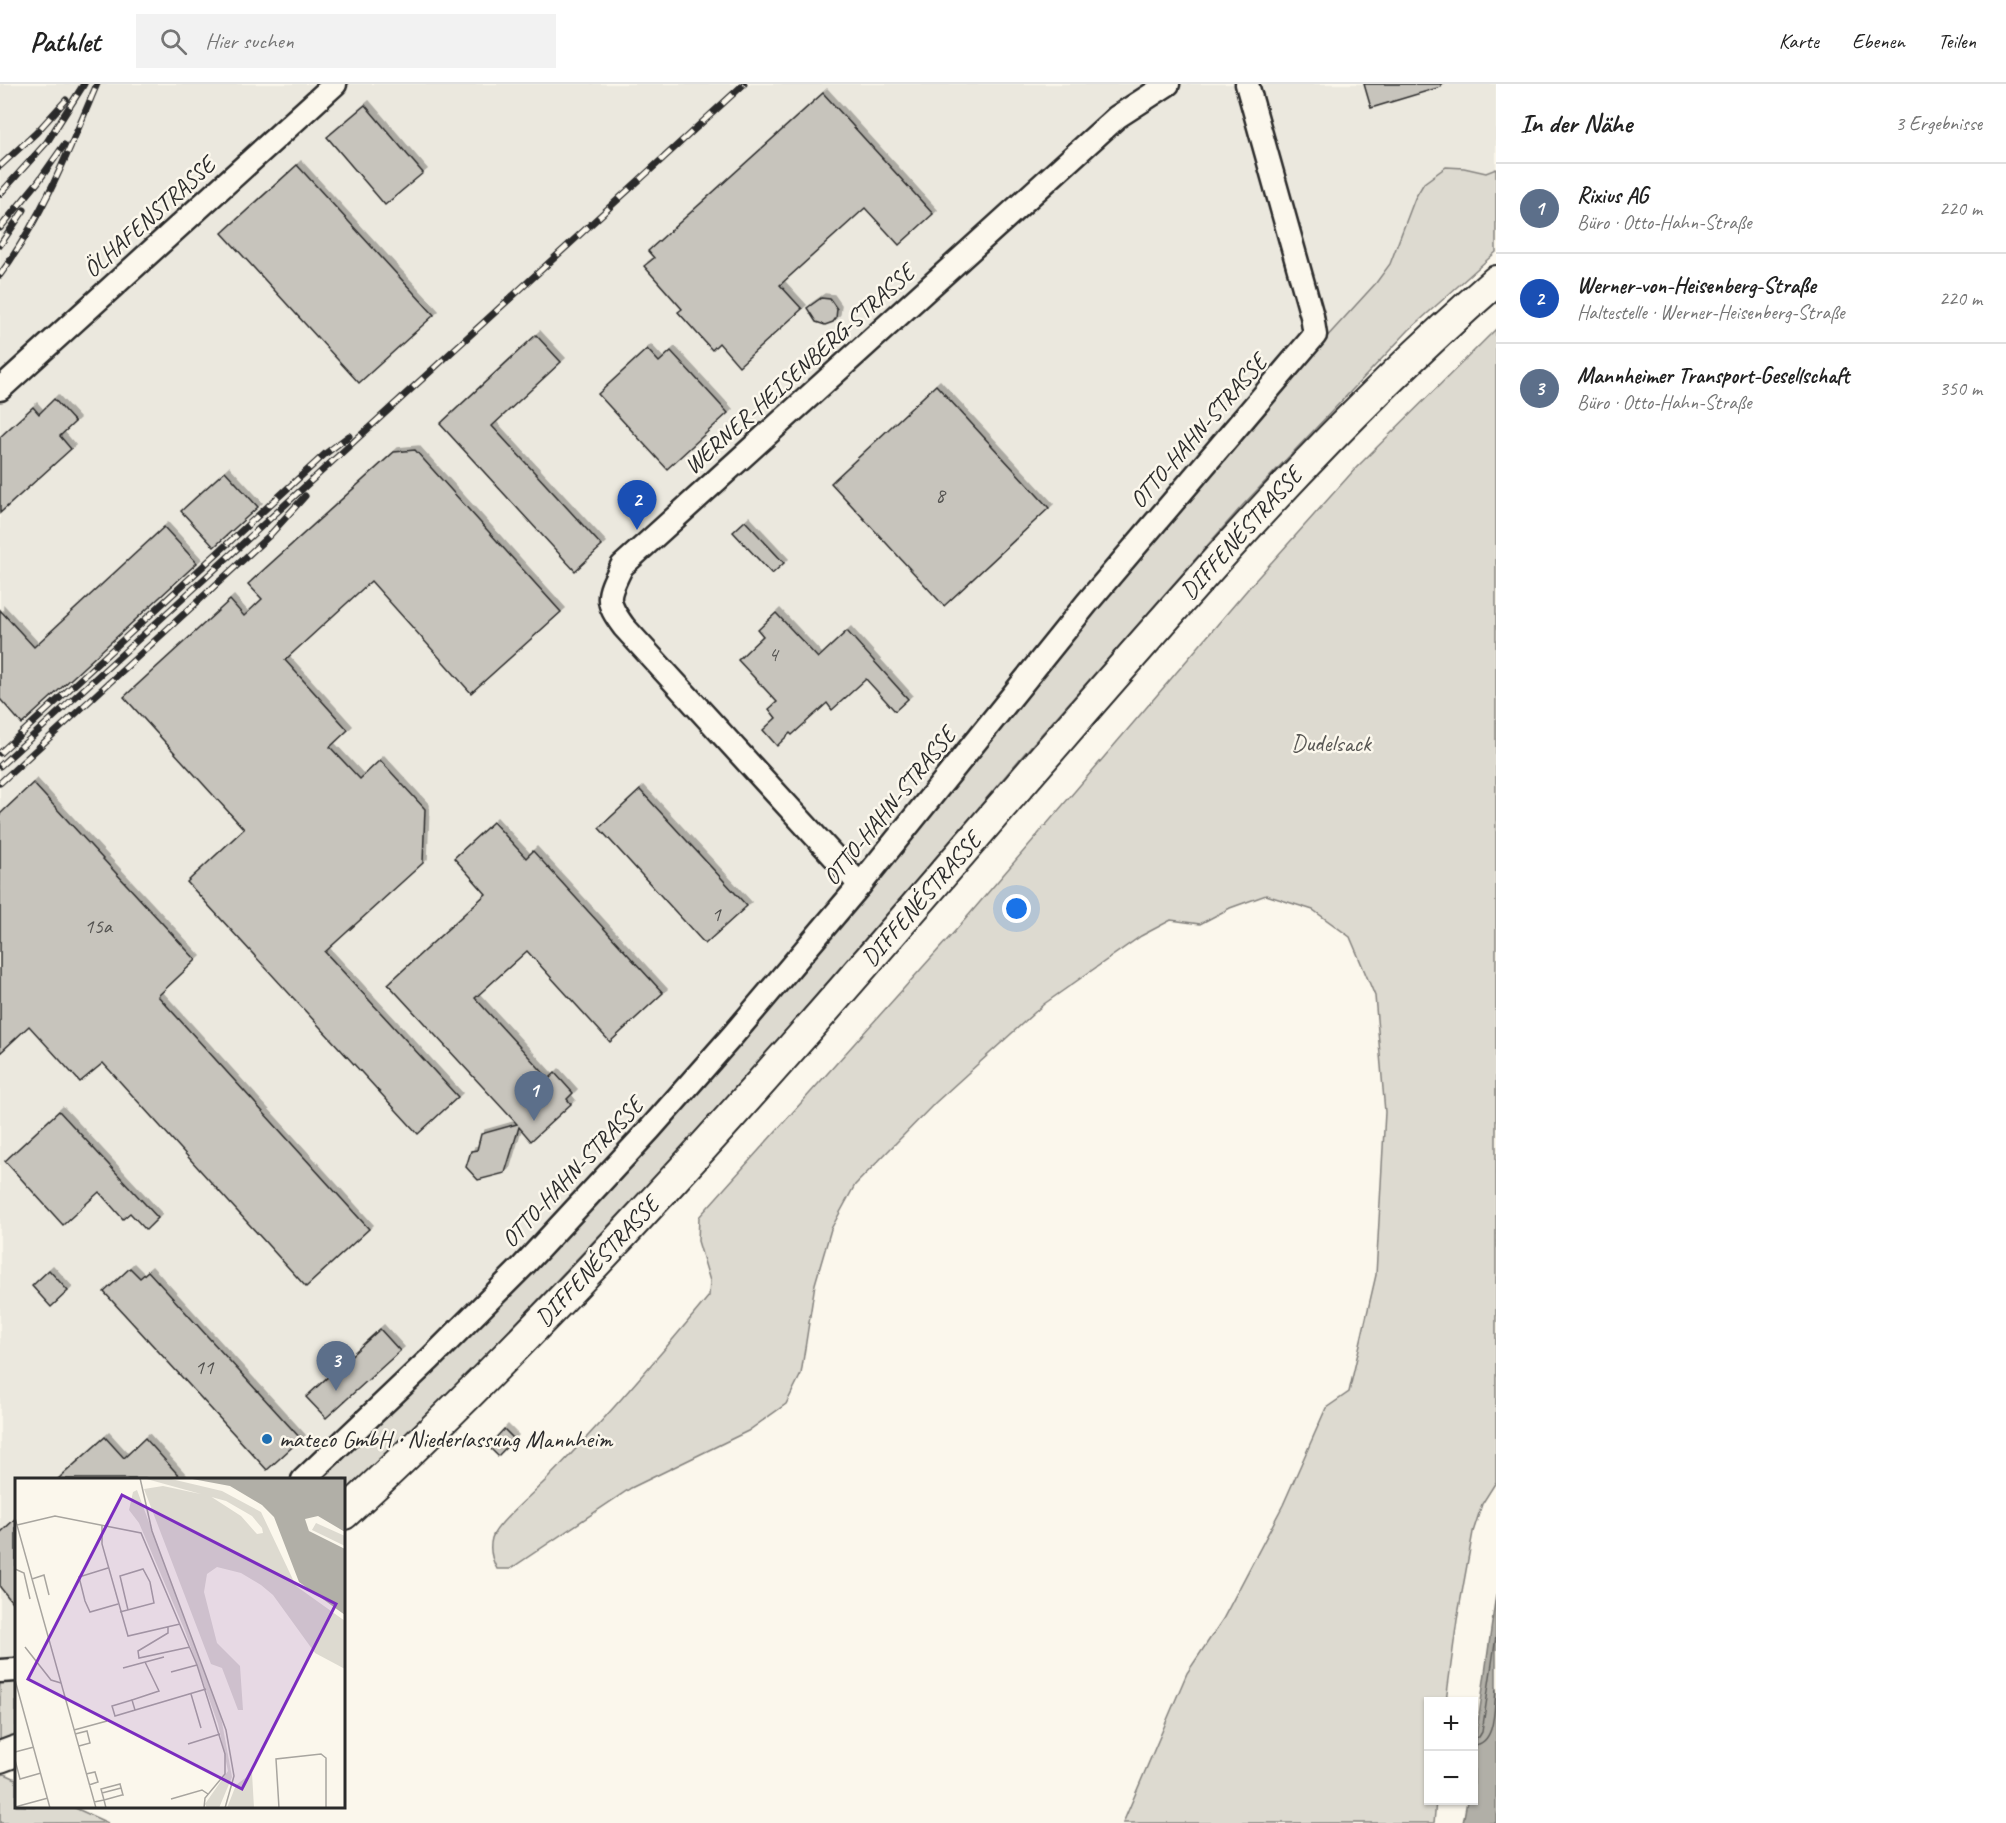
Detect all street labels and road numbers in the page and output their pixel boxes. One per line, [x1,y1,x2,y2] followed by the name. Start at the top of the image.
[77,148,224,284] street label: ÖLHAFENSTRASSE
[678,256,922,480] street label: WERNER-HEISENBERG-STRASSE
[1123,346,1275,514] street label: OTTO-HAHN-STRASSE
[1174,458,1310,605] street label: DIFFENÉSTRASSE
[816,719,964,891] street label: OTTO-HAHN-STRASSE
[855,824,989,972] street label: DIFFENÉSTRASSE
[495,1088,651,1253] street label: OTTO-HAHN-STRASSE
[529,1187,667,1333] street label: DIFFENÉSTRASSE

